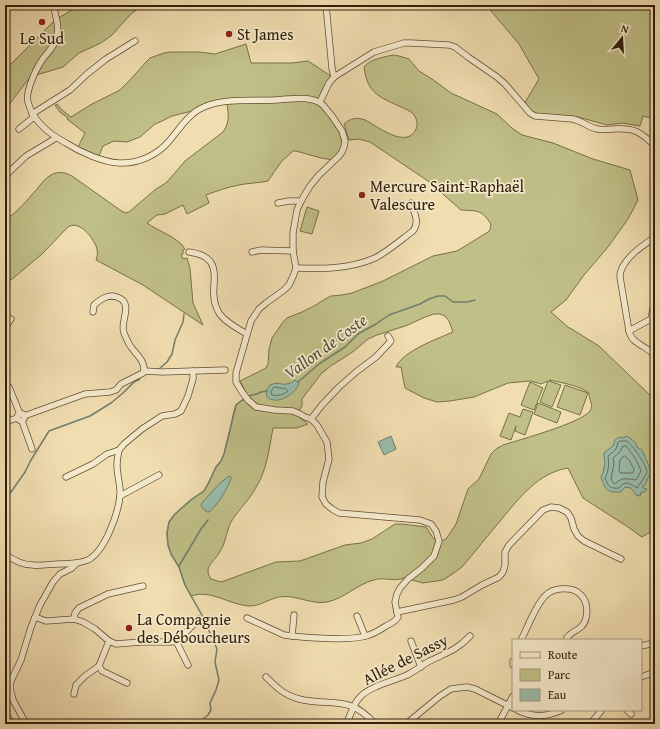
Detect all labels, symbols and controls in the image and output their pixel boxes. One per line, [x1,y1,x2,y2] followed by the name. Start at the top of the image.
[37,17,47,27] marker: Le Sud
[602,18,642,58] north arrow
[619,20,632,37] text: N
[237,22,294,46] place label: St James
[20,26,64,50] place label: Le Sud
[224,29,234,39] marker: St James
[370,174,525,216] place label: Mercure Saint-Raphaël Valescure
[357,190,367,200] marker: Mercure Saint-Raphaël Valescure
[278,307,372,385] water label: Vallon de Coste
[137,607,250,649] place label: La Compagnie des Déboucheurs
[124,623,134,633] marker: La Compagnie des Déboucheurs
[358,627,452,691] street label: Allée de Sassy
[512,639,642,711] legend
[548,646,578,663] text: Route
[548,666,571,683] text: Parc
[548,686,567,703] text: Eau

